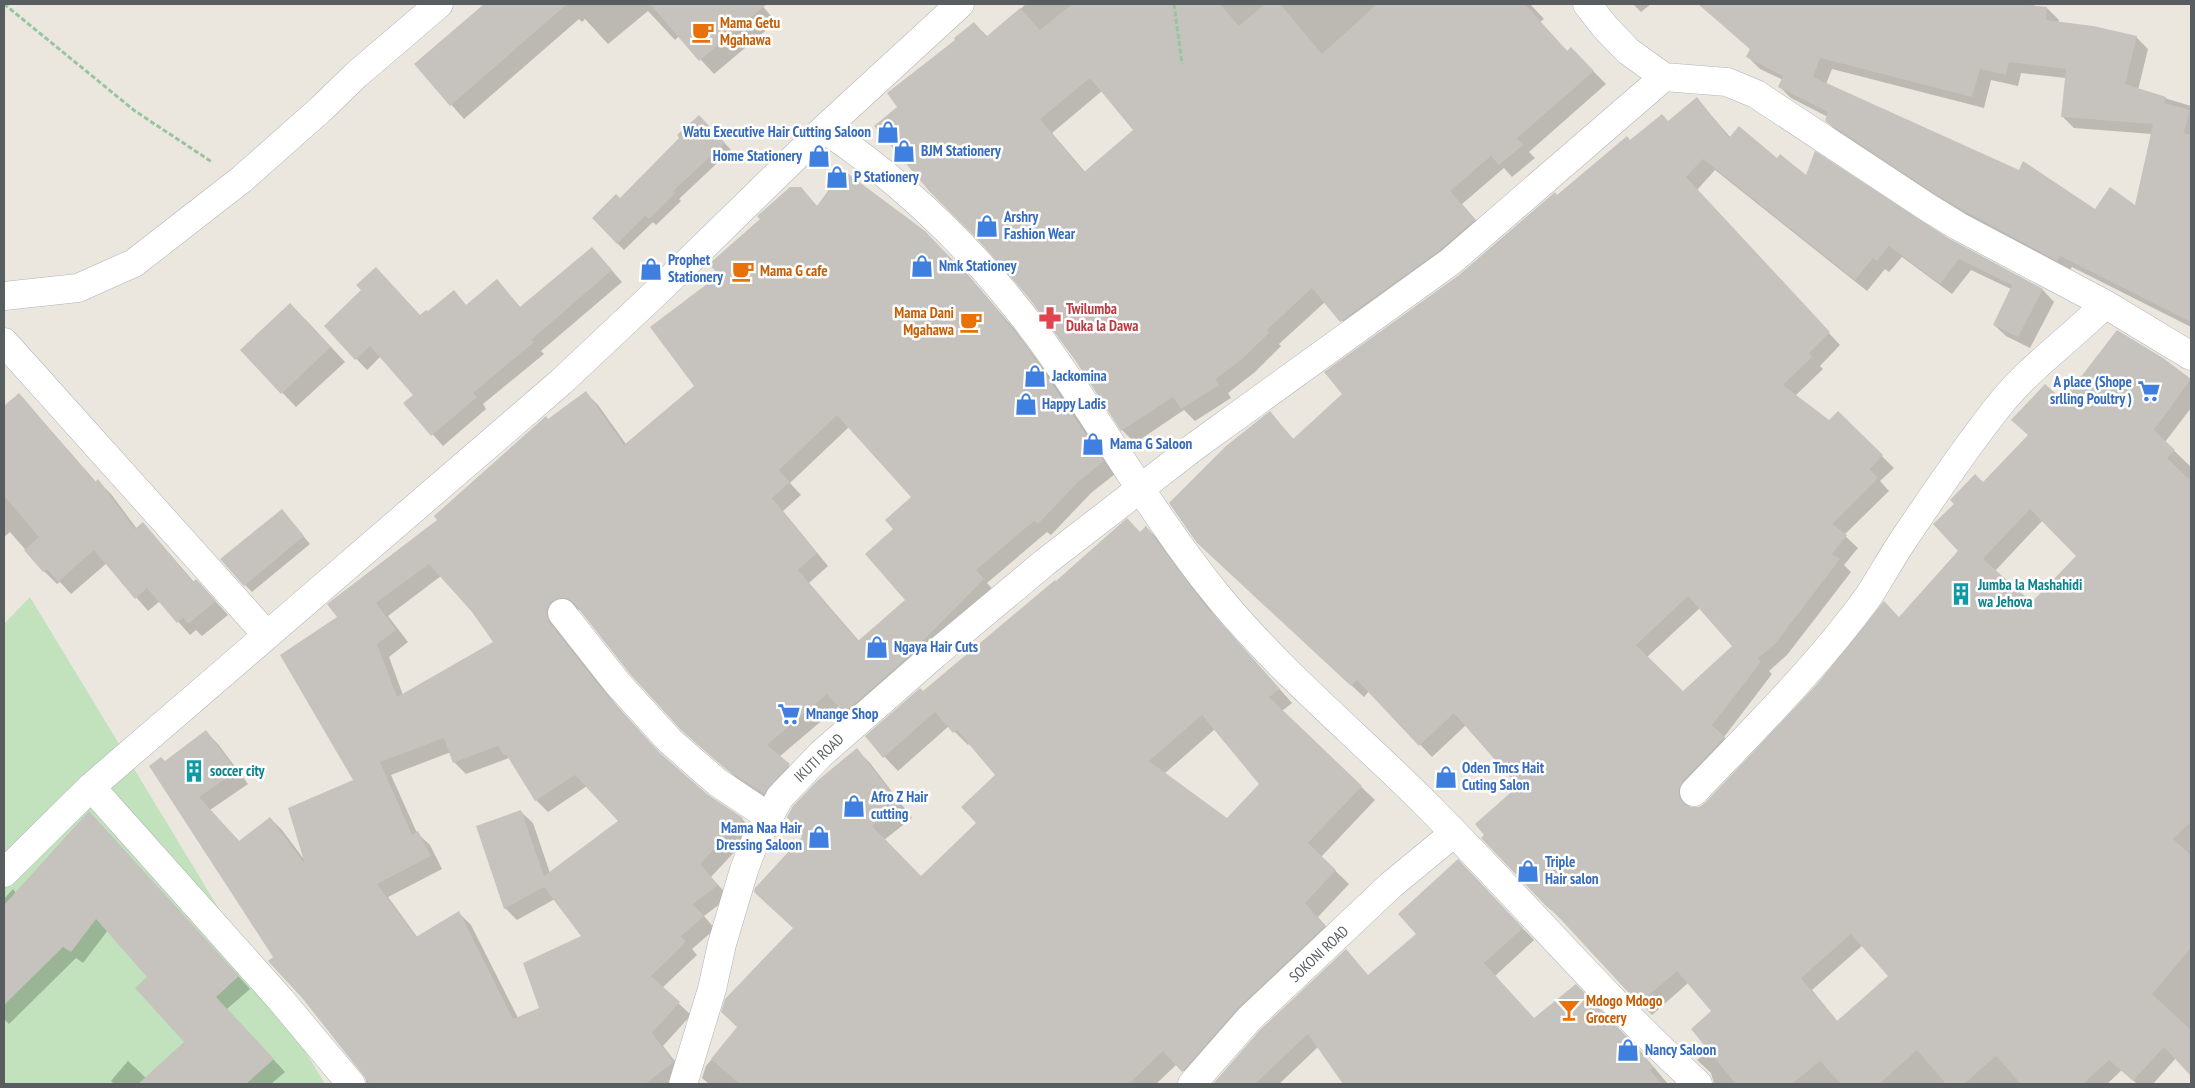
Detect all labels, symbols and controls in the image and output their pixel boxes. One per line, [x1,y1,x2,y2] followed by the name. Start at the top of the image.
[720,13,781,49] place label: Mama Getu Mgahawa
[690,19,716,45] cafe icon: Mama Getu Mgahawa
[875,119,901,145] shop icon: Watu Executive Hair Cutting Saloon
[682,122,871,141] place label: Watu Executive Hair Cutting Saloon
[891,138,917,164] shop icon: BJM Stationery
[921,141,1002,160] place label: BJM Stationery
[806,143,832,169] shop icon: Home Stationery
[713,146,803,165] place label: Home Stationery
[824,164,850,190] shop icon: P Stationery
[854,167,920,186] place label: P Stationery
[1003,207,1076,243] place label: Arshry Fashion Wear
[974,213,1000,239] shop icon: Arshry Fashion Wear
[668,250,724,286] place label: Prophet Stationery
[909,253,935,279] shop icon: Nmk Stationey
[638,256,664,282] shop icon: Prophet Stationery
[939,256,1017,275] place label: Nmk Stationey
[730,258,756,284] cafe icon: Mama G cafe
[760,261,828,280] place label: Mama G cafe
[1066,299,1138,335] place label: Twilumba Duka la Dawa
[894,303,954,339] place label: Mama Dani Mgahawa
[1037,305,1063,331] pharmacy icon: Twilumba Duka la Dawa
[958,309,984,335] cafe icon: Mama Dani Mgahawa
[1022,363,1048,389] shop icon: Jackomina
[1051,366,1107,385] place label: Jackomina
[2050,372,2132,408] place label: A place (Shope srlling Poultry )
[2136,378,2162,404] supermarket icon: A place (Shope srlling Poultry )
[1013,391,1039,417] shop icon: Happy Ladis
[1042,394,1106,413] place label: Happy Ladis
[1080,431,1106,457] shop icon: Mama G Saloon
[1110,434,1193,453] place label: Mama G Saloon
[1977,575,2082,611] place label: Jumba la Mashahidi wa Jehova
[1948,581,1974,607] building icon: Jumba la Mashahidi wa Jehova
[864,634,890,660] shop icon: Ngaya Hair Cuts
[894,637,978,656] place label: Ngaya Hair Cuts
[776,701,802,727] supermarket icon: Mnange Shop
[806,704,879,723] place label: Mnange Shop
[790,729,848,786] street label: IKUTI ROAD
[181,758,207,784] building icon: soccer city
[1462,758,1545,794] place label: Oden Tmcs Hait Cuting Salon
[210,761,266,780] place label: soccer city
[1433,764,1459,790] shop icon: Oden Tmcs Hait Cuting Salon
[870,787,929,823] place label: Afro Z Hair cutting
[841,793,867,819] shop icon: Afro Z Hair cutting
[716,818,803,854] place label: Mama Naa Hair Dressing Saloon
[806,824,832,850] shop icon: Mama Naa Hair Dressing Saloon
[1545,852,1599,888] place label: Triple Hair salon
[1515,858,1541,884] shop icon: Triple Hair salon
[1285,921,1352,986] street label: SOKONI ROAD
[1586,991,1663,1027] place label: Mdogo Mdogo Grocery
[1556,997,1582,1023] bar icon: Mdogo Mdogo Grocery
[1615,1037,1641,1063] shop icon: Nancy Saloon
[1645,1040,1716,1059] place label: Nancy Saloon

